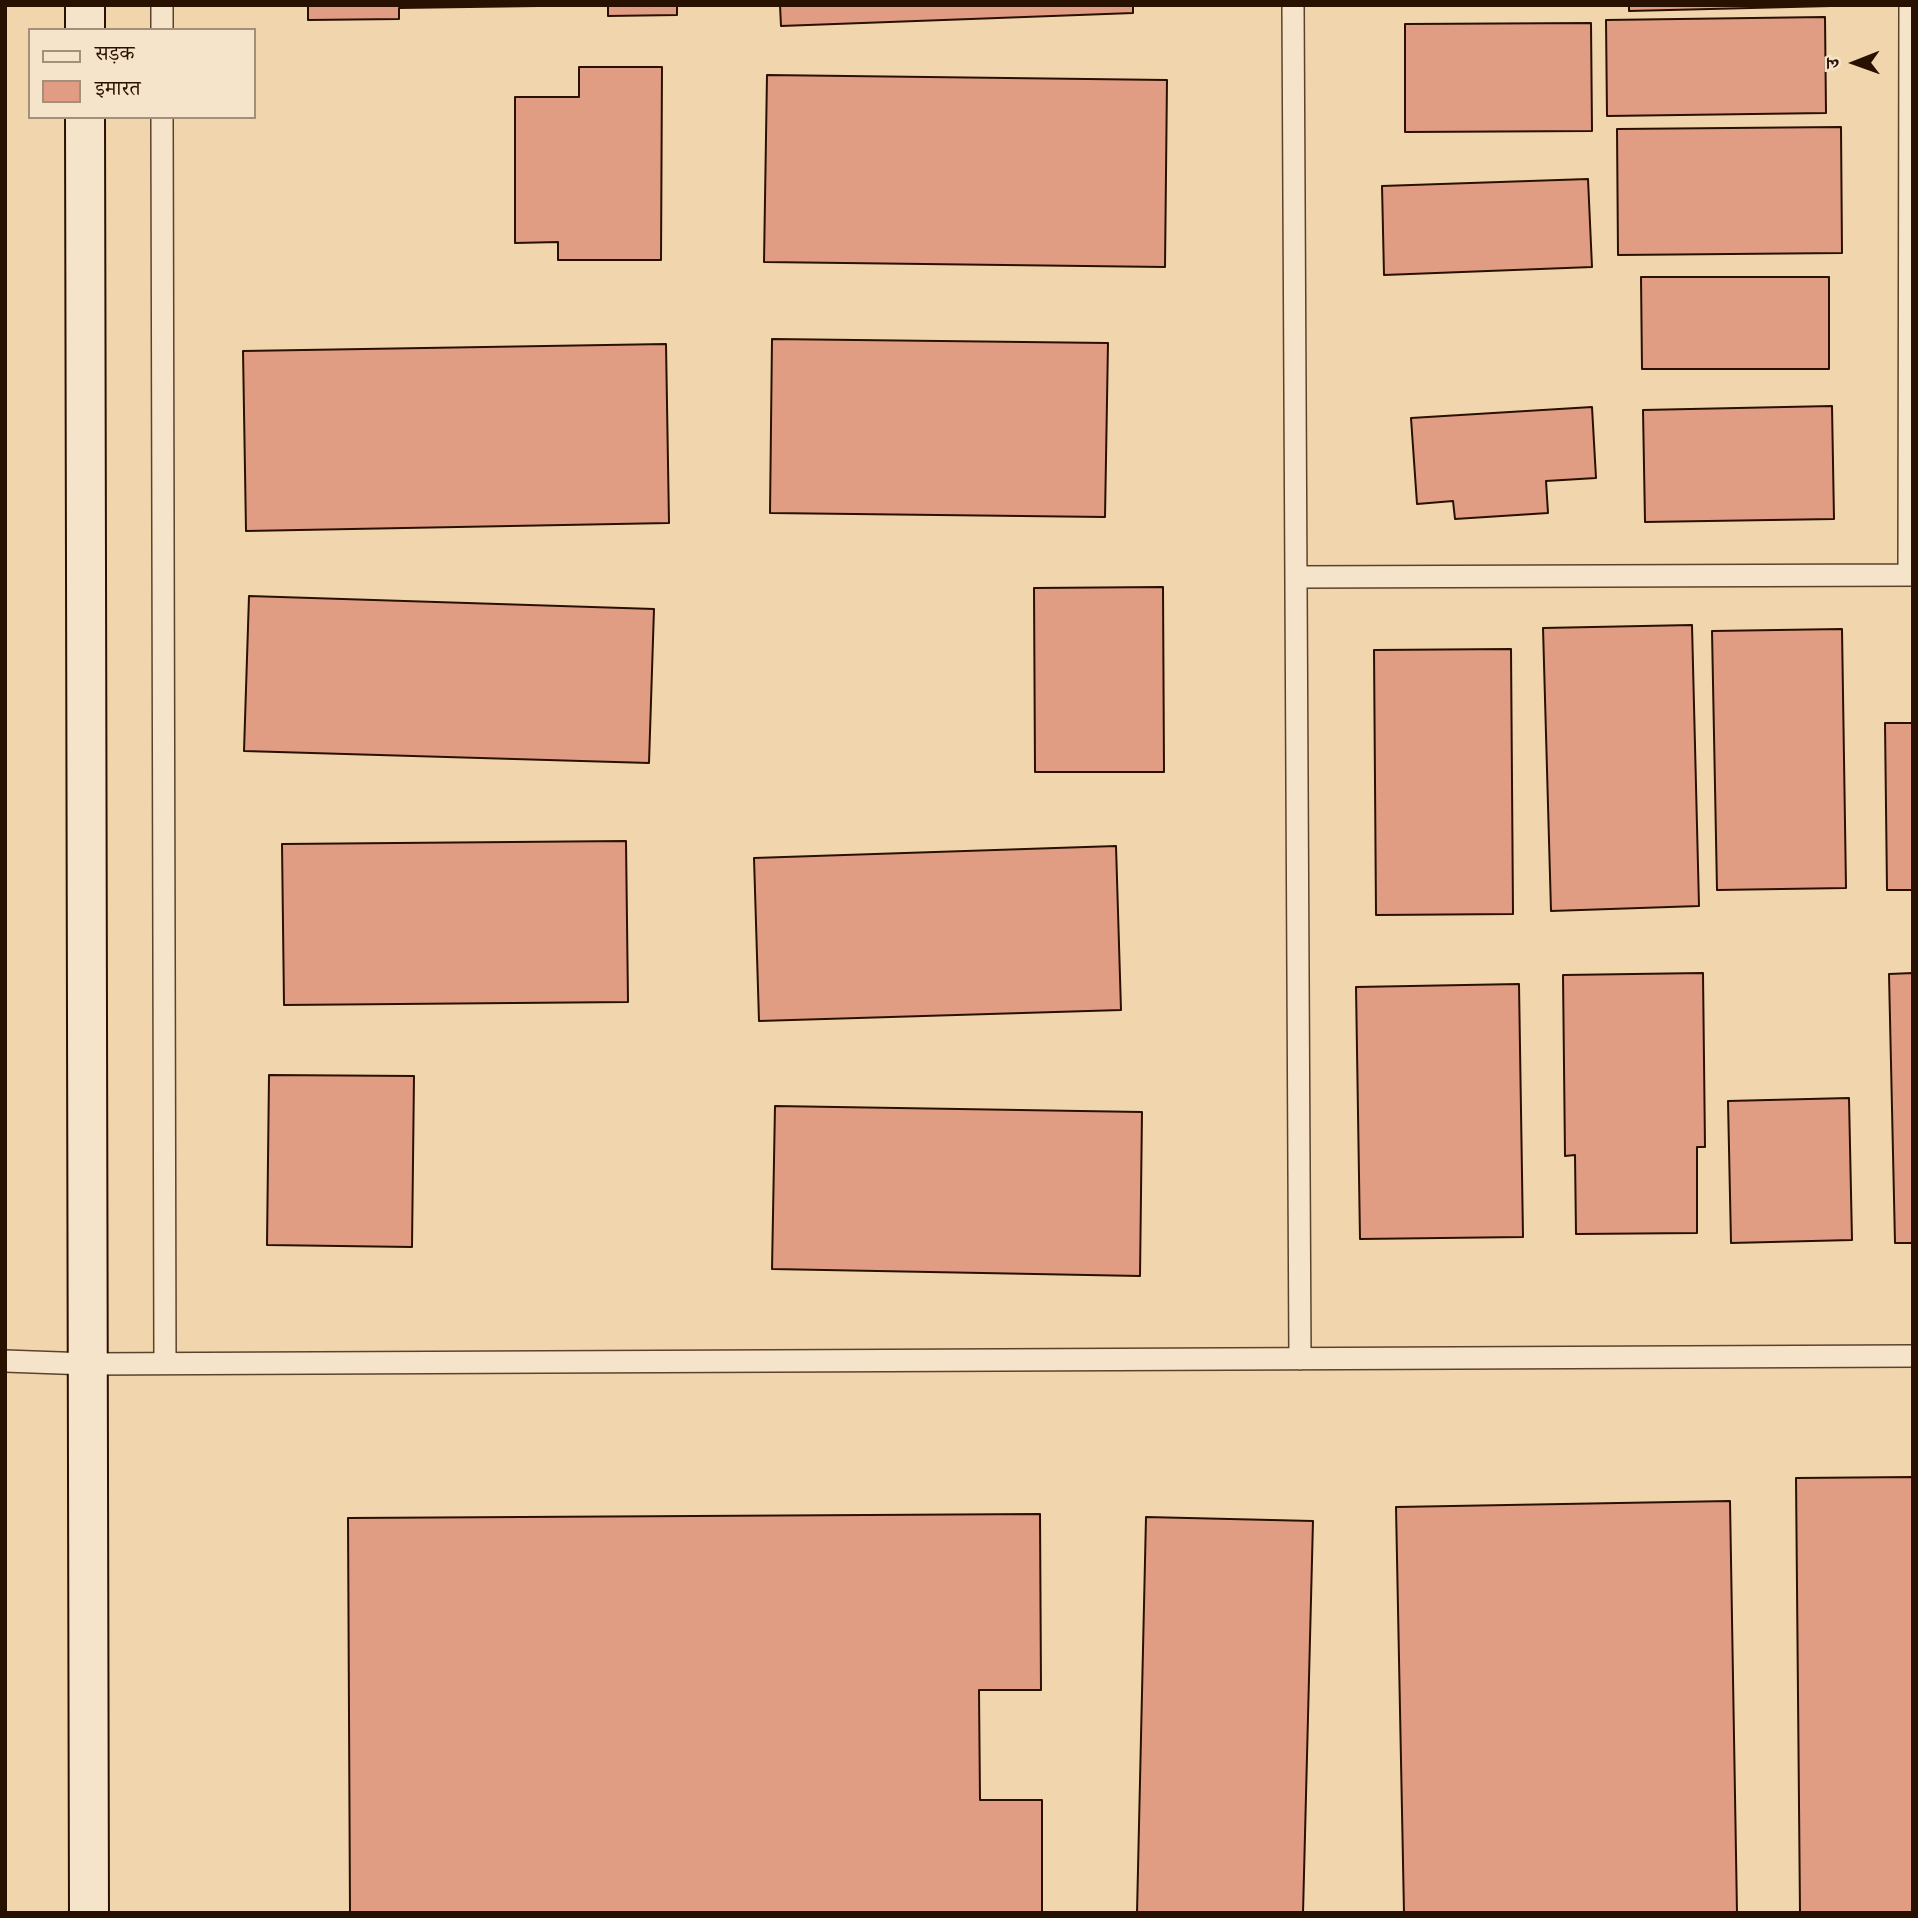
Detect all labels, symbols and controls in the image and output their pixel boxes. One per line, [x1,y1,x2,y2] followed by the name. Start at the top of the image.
[28,28,256,119] legend
[1820,28,1890,98] north arrow
[95,40,134,69] text: सड़क
[1821,58,1847,68] text: उ
[95,75,141,104] text: इमारत

